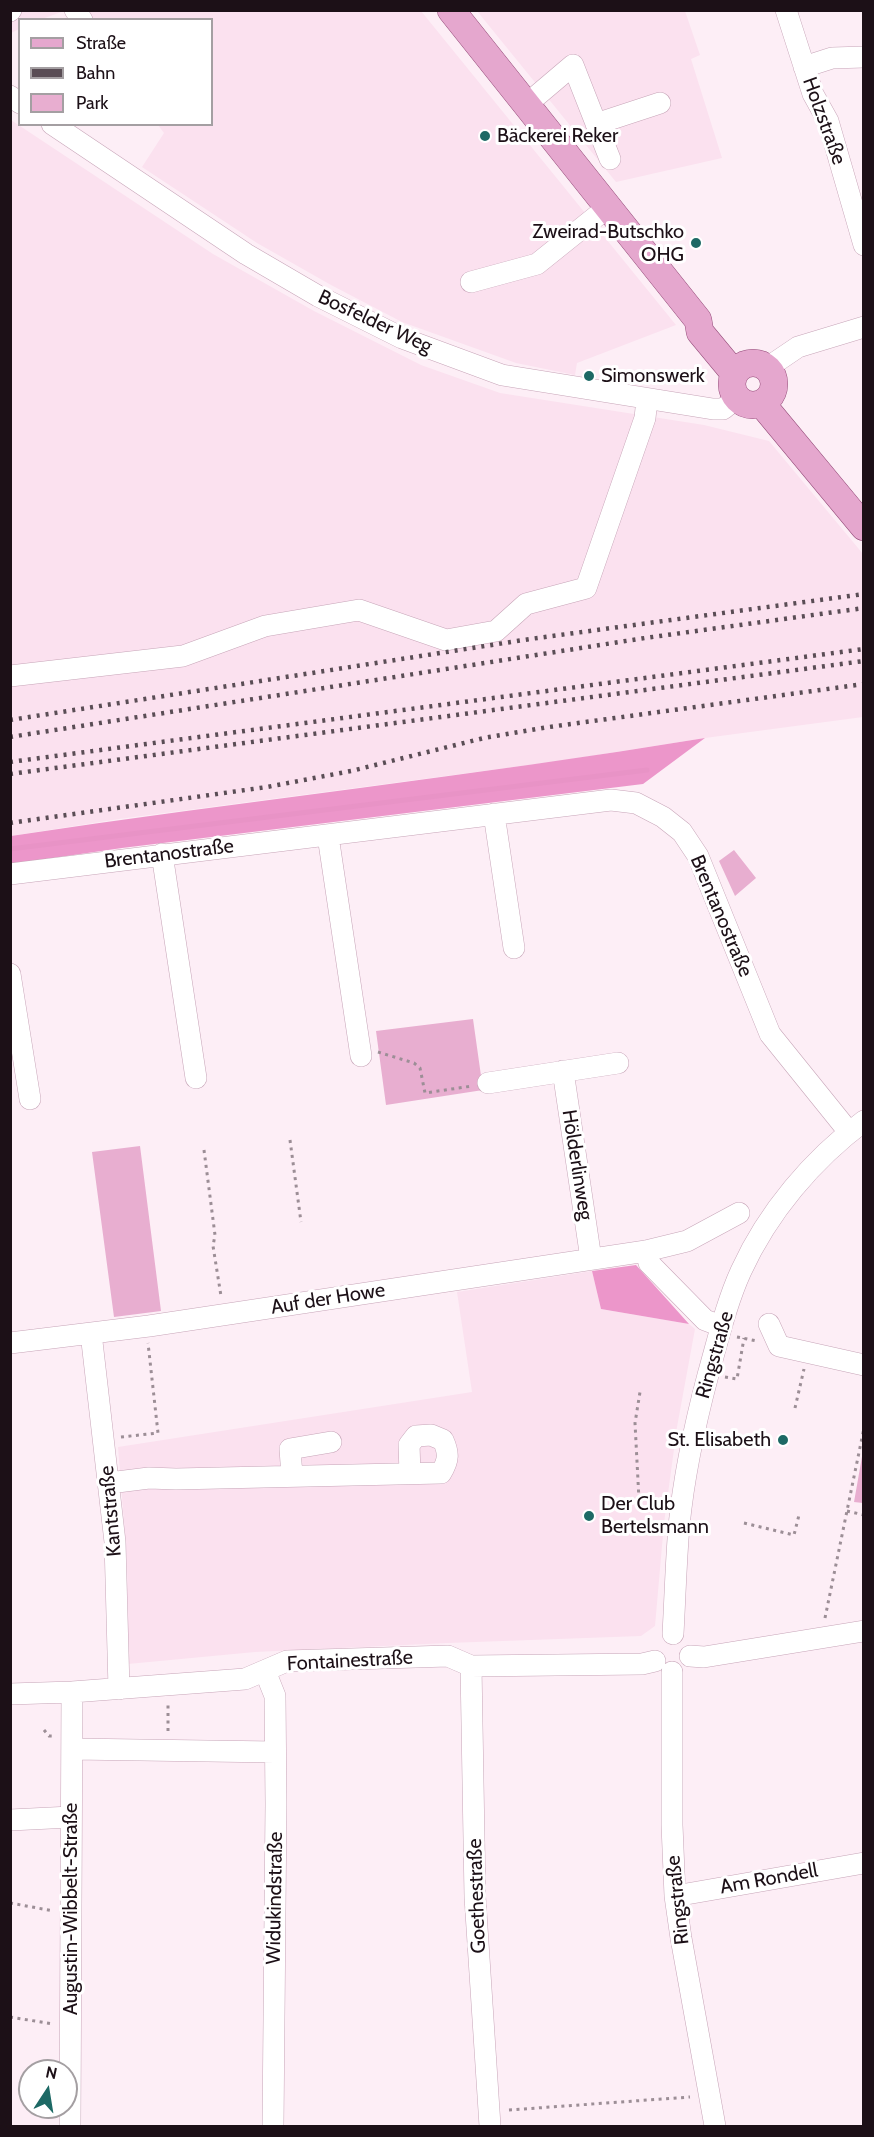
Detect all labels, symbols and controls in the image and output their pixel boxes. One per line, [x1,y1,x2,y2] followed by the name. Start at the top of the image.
[18,18,213,126] legend
[76,32,126,54] text: Straße
[76,62,115,84] text: Bahn
[797,74,851,168] street label: Holzstraße
[76,92,108,114] text: Park
[497,124,618,148] place label: Bäckerei Reker
[478,129,492,143] marker: Bäckerei Reker
[532,220,684,267] place label: Zweirad-Butschko OHG
[689,236,703,250] marker: Zweirad-Butschko OHG
[314,285,436,359] street label: Bosfelder Weg
[601,364,705,388] place label: Simonswerk
[582,369,596,383] marker: Simonswerk
[103,834,235,874] street label: Brentanostraße
[685,851,757,981] street label: Brentanostraße
[556,1108,598,1222] street label: Hölderlinweg
[269,1278,387,1320] street label: Auf der Howe
[691,1309,739,1401] street label: Ringstraße
[667,1428,771,1452] place label: St. Elisabeth
[776,1433,790,1447] marker: St. Elisabeth
[95,1465,127,1557] street label: Kantstraße
[601,1492,709,1539] place label: Der Club Bertelsmann
[582,1509,596,1523] marker: Der Club Bertelsmann
[286,1646,414,1676] street label: Fontainestraße
[59,1803,83,2015] street label: Augustin-Wibbelt-Straße
[262,1832,288,1964] street label: Widukindstraße
[463,1838,491,1954] street label: Goethestraße
[661,1854,695,1946] street label: Ringstraße
[718,1859,820,1899] street label: Am Rondell
[18,2059,78,2119] north arrow
[44,2062,59,2083] text: N

